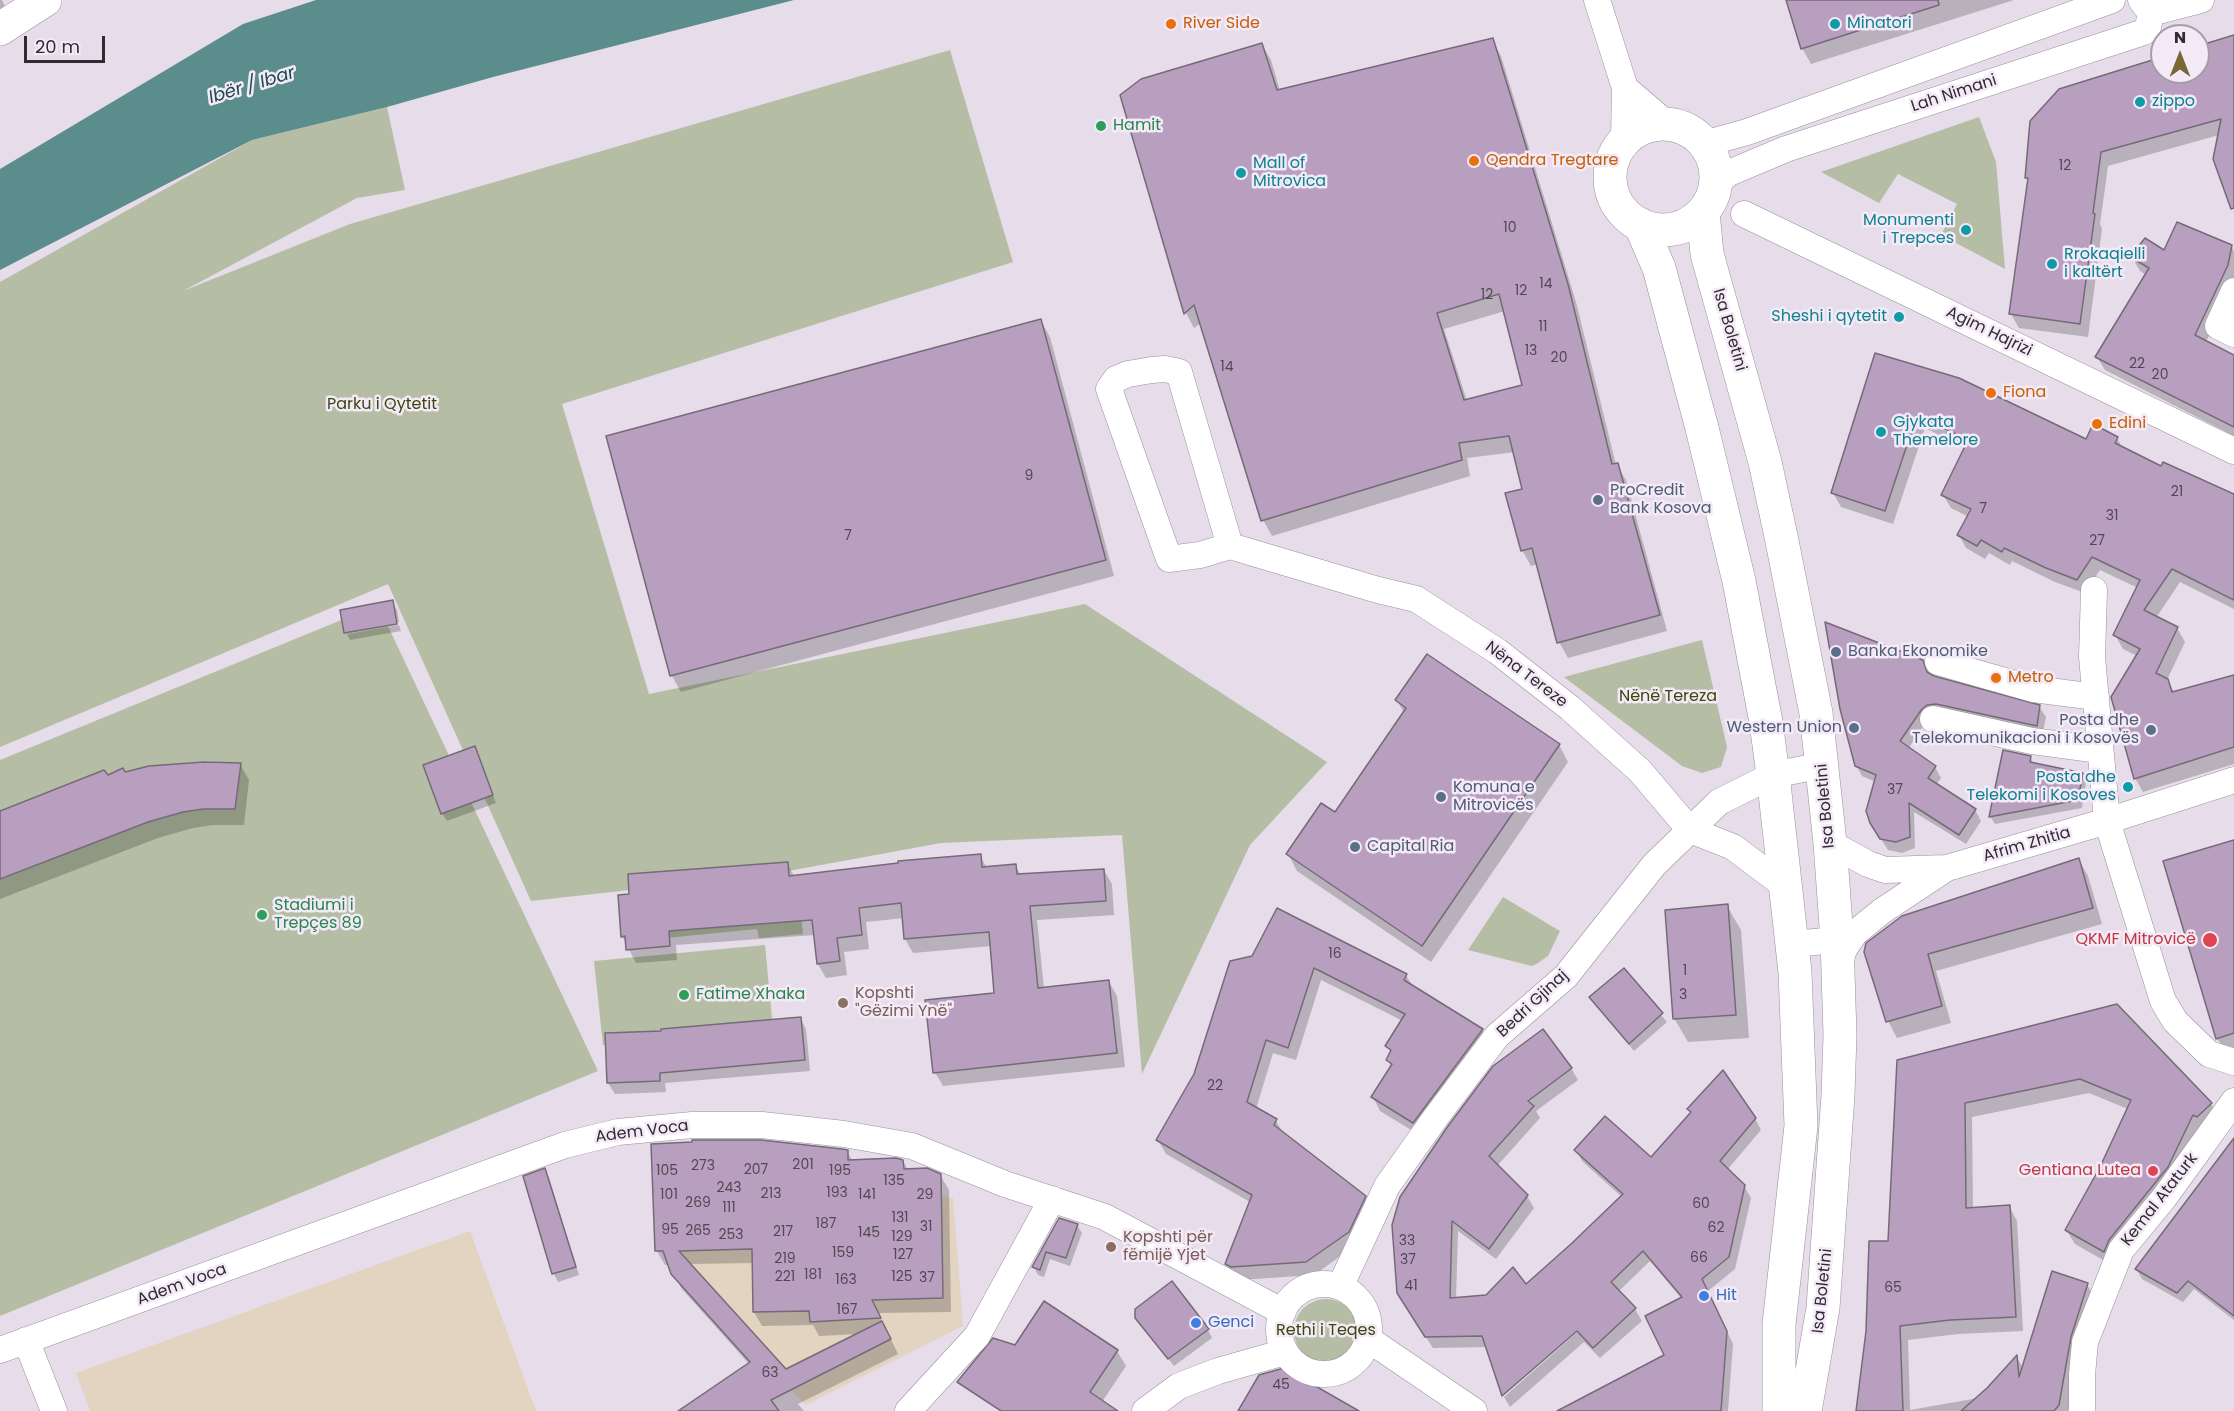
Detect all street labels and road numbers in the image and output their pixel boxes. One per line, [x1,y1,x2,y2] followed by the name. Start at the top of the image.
[1909,71,1999,117] street label: Lah Nimani
[1708,286,1750,374] street label: Isa Boletini
[1943,303,2035,361] street label: Agim Hajrizi
[1481,638,1571,712] street label: Nëna Tereze
[1813,763,1839,849] street label: Isa Boletini
[1981,823,2073,867] street label: Afrim Zhitia
[1494,966,1572,1042] street label: Bedri Gjinaj
[594,1117,690,1147] street label: Adem Voca
[2118,1150,2202,1250] street label: Kemal Ataturk
[1809,1248,1837,1334] street label: Isa Boletini
[135,1260,229,1310] street label: Adem Voca

